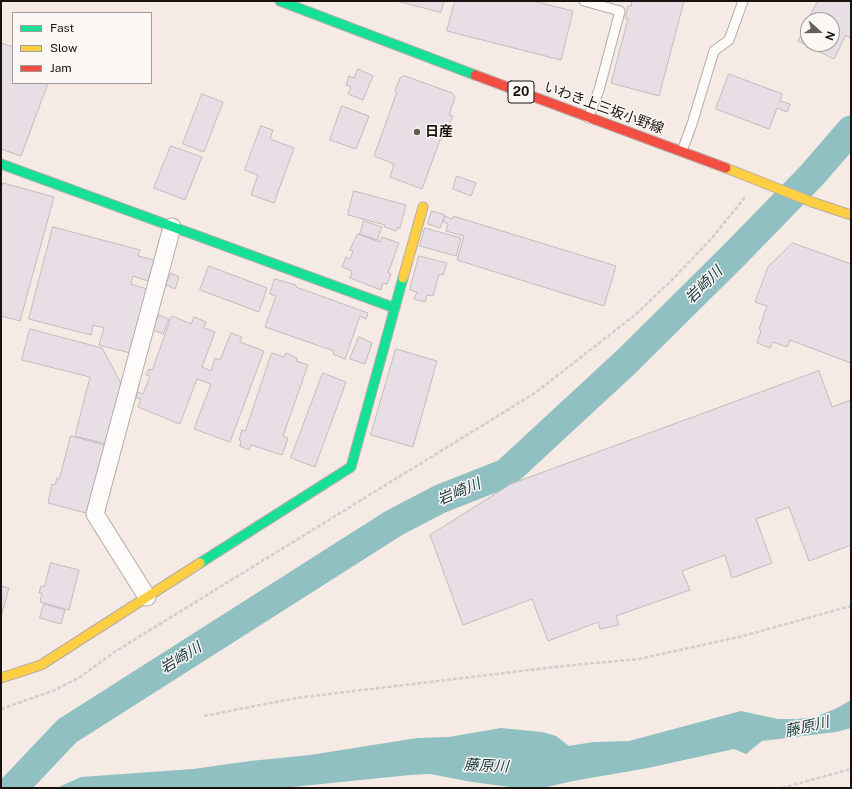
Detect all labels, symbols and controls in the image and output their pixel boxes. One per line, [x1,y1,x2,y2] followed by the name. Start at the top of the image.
[12,12,152,84] legend
[800,12,840,52] north arrow
[50,21,74,35] text: Fast
[823,30,837,42] text: N
[50,41,77,55] text: Slow
[50,61,72,75] text: Jam
[542,79,666,137] street label: いわき上三坂小野線
[508,81,534,103] road number: 20
[425,124,453,140] place label: 日産
[412,127,422,137] marker: 日産
[682,263,726,307] water label: 岩崎川
[435,475,483,509] water label: 岩崎川
[157,638,205,678] water label: 岩崎川
[783,713,831,741] water label: 藤原川
[463,756,509,776] water label: 藤原川

